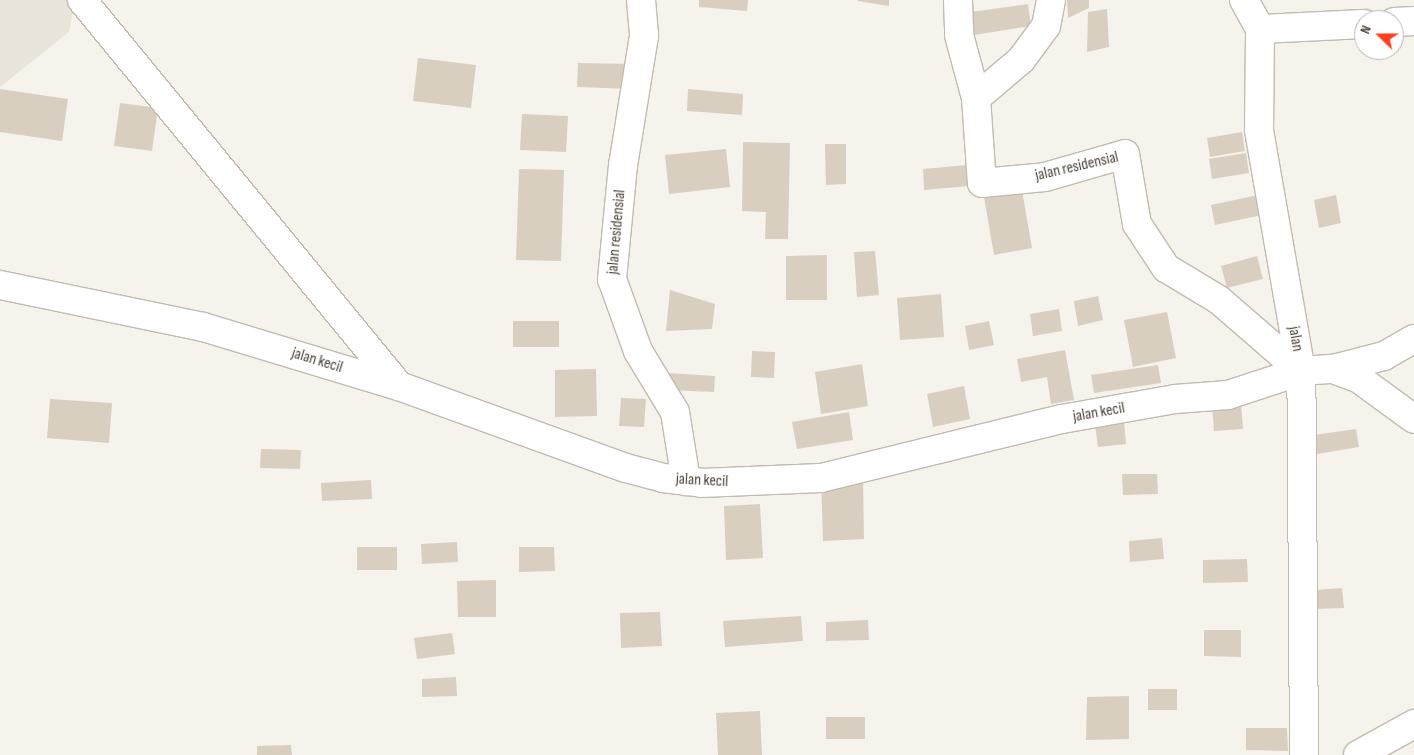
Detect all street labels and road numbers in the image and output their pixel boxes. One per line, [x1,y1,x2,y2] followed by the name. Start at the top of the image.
[1034,148,1120,186] street label: jalan residensial
[604,189,630,275] street label: jalan residensial
[1283,325,1307,353] street label: jalan
[289,344,345,378] street label: jalan kecil
[1072,399,1126,427] street label: jalan kecil
[675,470,729,492] street label: jalan kecil

